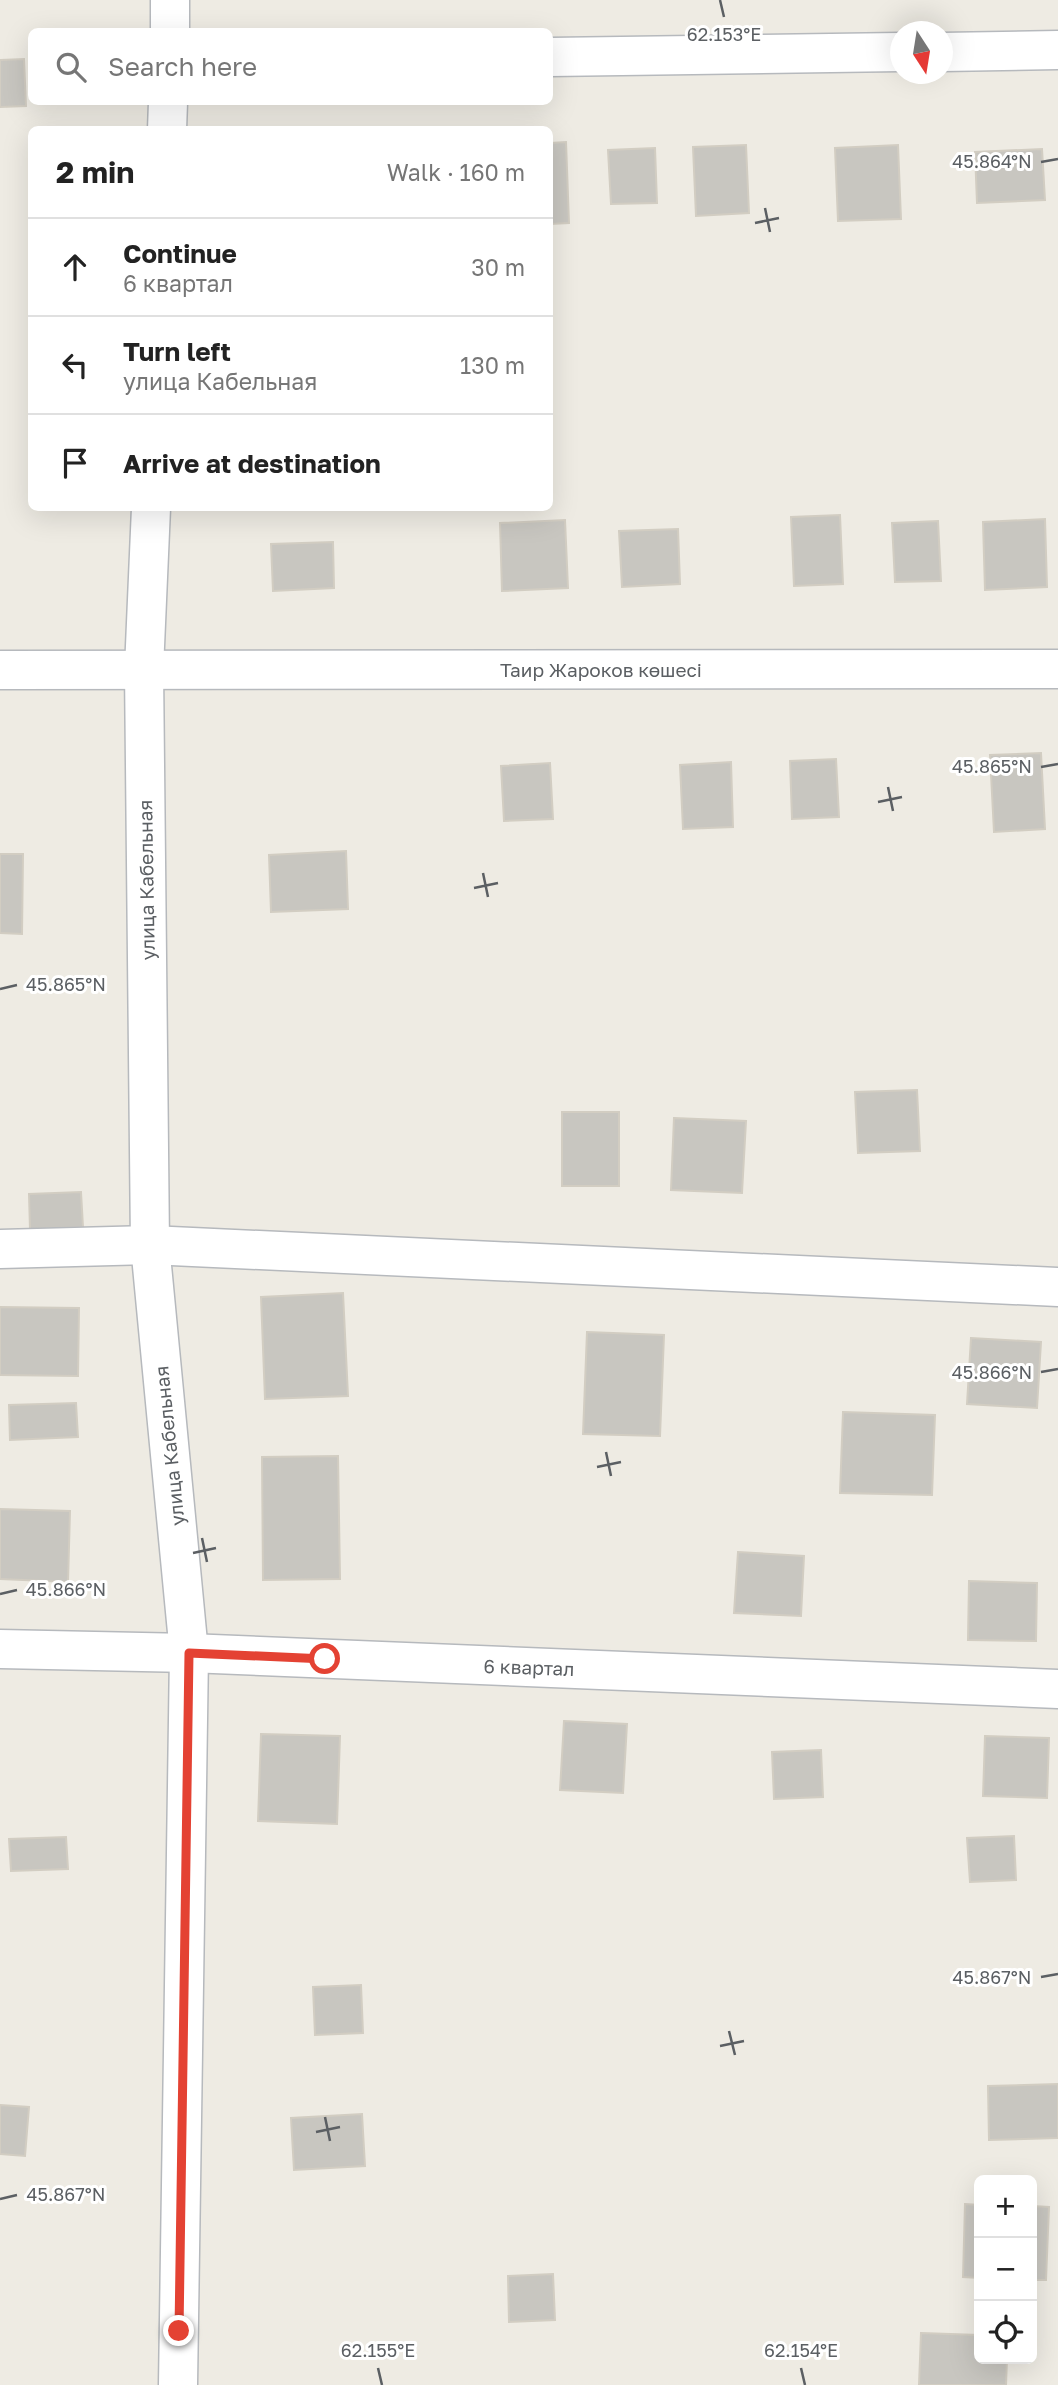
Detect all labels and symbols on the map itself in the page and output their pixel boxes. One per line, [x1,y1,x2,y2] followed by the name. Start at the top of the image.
[890,21,953,84] north arrow
[687,23,761,45] text: 62.153°E
[952,150,1032,172] text: 45.864°N
[500,658,702,681] street label: Таир Жароков көшесі
[952,755,1032,777] text: 45.865°N
[133,799,159,961] street label: улица Кабельная
[26,973,106,995] text: 45.865°N
[952,1361,1032,1383] text: 45.866°N
[149,1365,189,1527] street label: улица Кабельная
[26,1578,106,1600] text: 45.866°N
[309,1643,340,1674] route start
[483,1654,575,1680] street label: 6 квартал
[953,1966,1031,1988] text: 45.867°N
[27,2183,105,2205] text: 45.867°N
[163,2315,194,2346] route end
[341,2339,415,2361] text: 62.155°E
[764,2339,838,2361] text: 62.154°E

